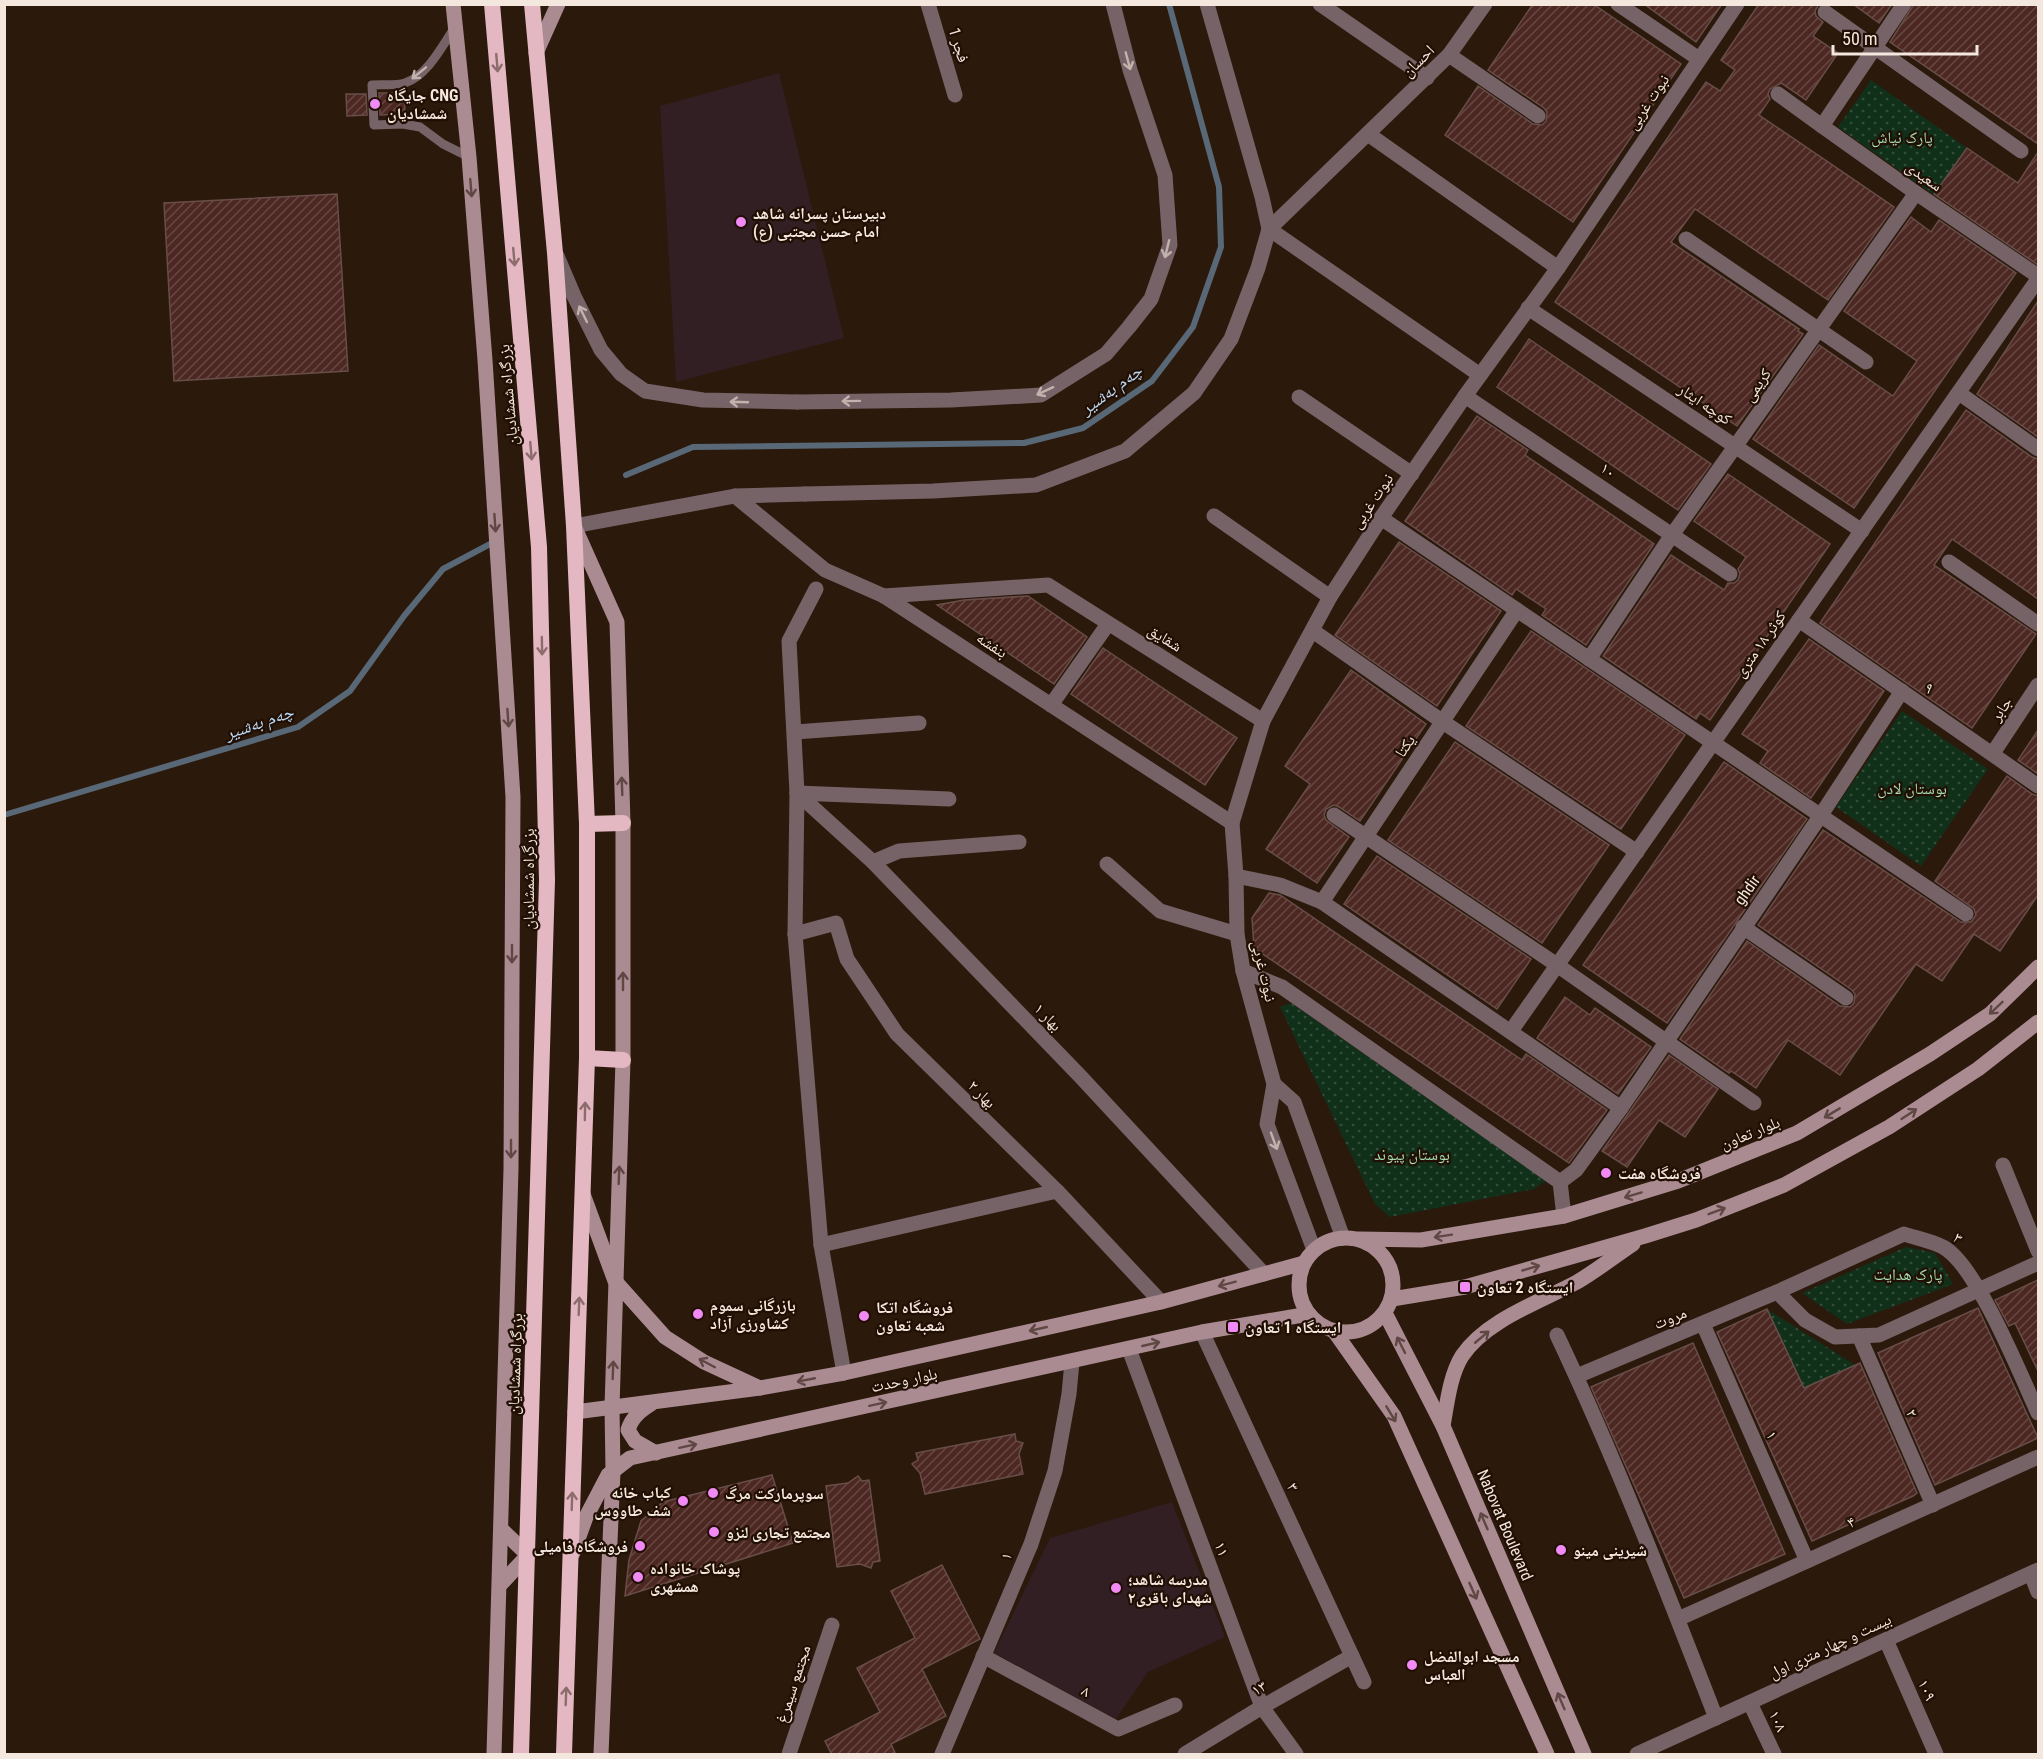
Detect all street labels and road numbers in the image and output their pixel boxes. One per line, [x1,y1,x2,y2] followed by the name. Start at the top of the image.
[945,25,973,65] street label: فجر 1
[1398,41,1439,82] street label: احسان
[1623,71,1674,134] street label: نبوت غربی
[1901,157,1946,196] street label: سعیدی
[494,344,523,446] street label: بزرگراه شمشادیان
[1739,364,1776,406] street label: کریمی
[1674,379,1736,429] street label: کوچه ایثار
[1597,458,1619,482] street label: ۱۰
[1347,470,1398,533] street label: نبوت غربی
[1730,607,1791,682] street label: کوثر ۱۸ متری
[1144,620,1186,657] street label: شقایق
[973,628,1011,662] street label: بنفشه
[1921,678,1937,698] street label: ۹
[1986,693,2016,726] street label: جابر
[1391,731,1419,761] street label: یکتا
[519,828,539,930] street label: بزرگراه شمشادیان
[1730,871,1764,909] street label: ghdir
[1247,938,1280,1004] street label: نبوت غربی
[1030,999,1066,1035] street label: بهار ۱
[964,1076,1000,1112] street label: بهار ۲
[1717,1112,1783,1154] street label: بلوار تعاون
[1949,1228,1967,1248] street label: ۳
[1651,1303,1689,1333] street label: مروت
[504,1313,527,1415] street label: بزرگراه شمشادیان
[869,1364,939,1396] street label: بلوار وحدت
[1902,1406,1922,1420] street label: ۲
[1762,1428,1782,1442] street label: ۱
[1473,1467,1537,1583] street label: Nabovat Boulevard
[1283,1480,1303,1494] street label: ۳
[1844,1512,1858,1532] street label: ۴
[1211,1539,1233,1559] street label: ۱۱
[996,1549,1016,1563] street label: ۱
[1766,1609,1895,1684] street label: بیست و چهار متری اول
[772,1643,815,1726] street label: مجتمع سیمرغ
[1248,1676,1270,1700] street label: ۱۳
[1914,1676,1940,1704] street label: ۱۰۹
[1078,1681,1094,1701] street label: ۸
[1765,1707,1791,1735] street label: ۱۰۸

